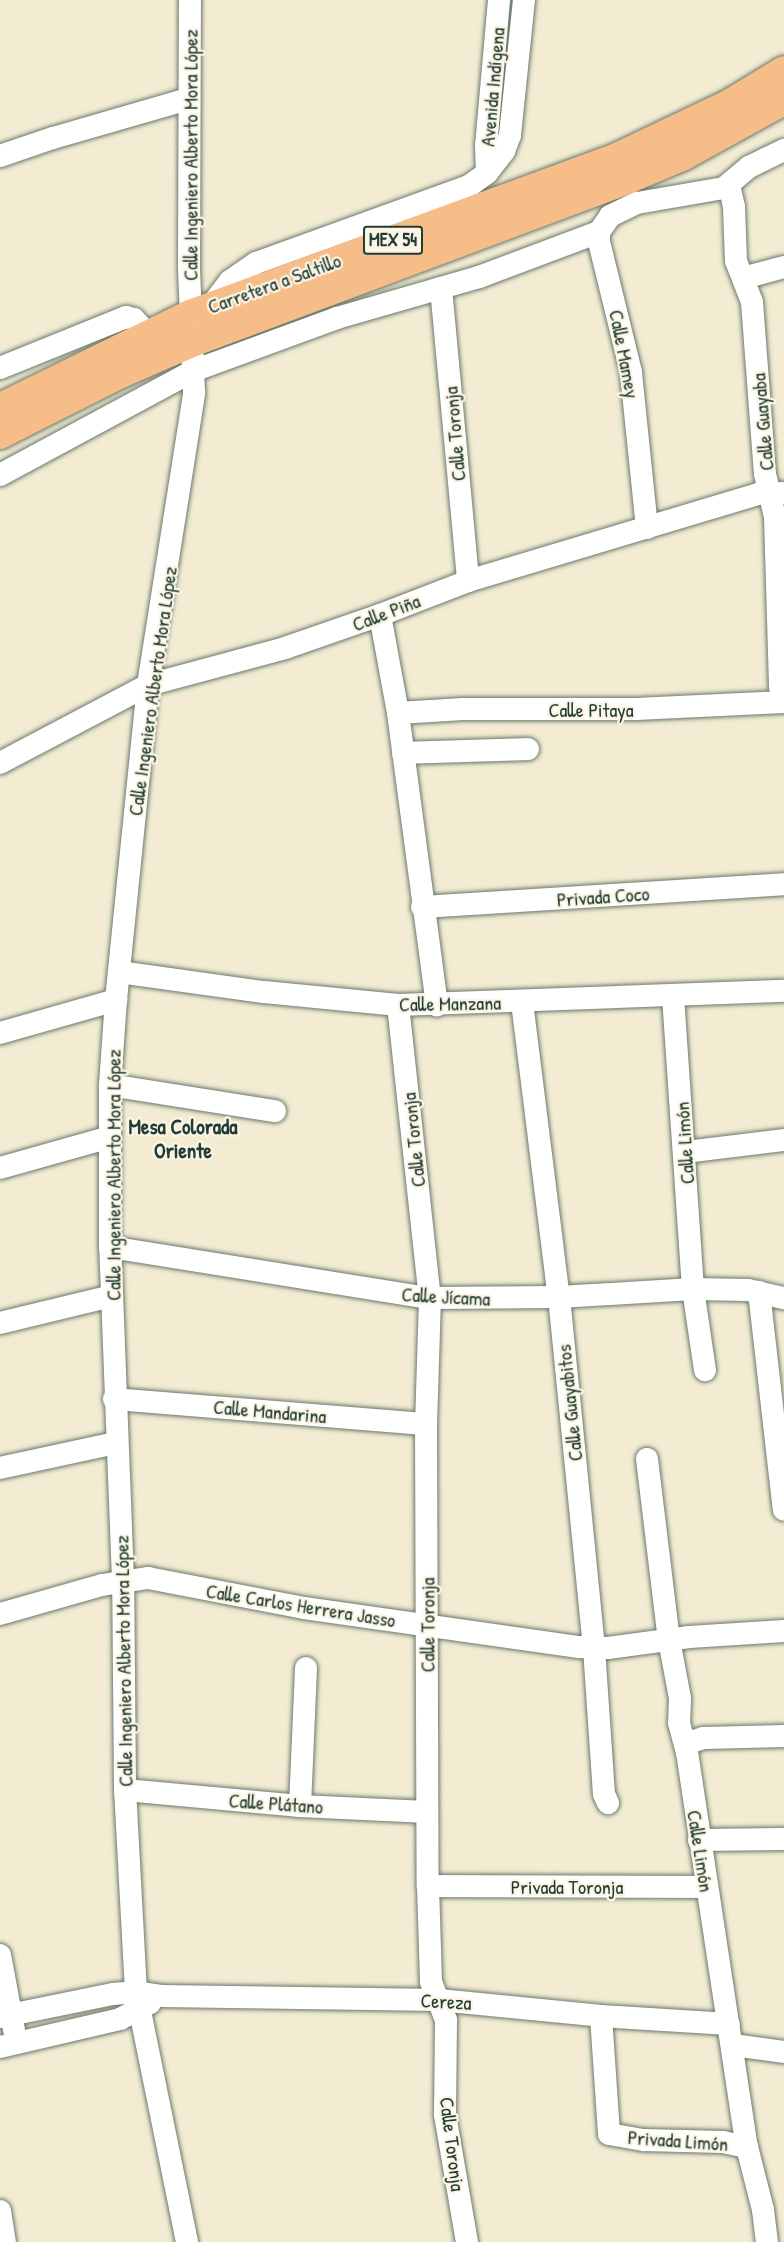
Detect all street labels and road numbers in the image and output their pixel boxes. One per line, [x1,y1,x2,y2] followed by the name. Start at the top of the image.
[475,27,509,147] street label: Avenida Indígena
[178,29,202,281] street label: Calle Ingeniero Alberto Mora López
[363,225,423,255] road number: MEX 54
[204,248,344,318] street label: Carretera a Saltillo
[605,308,645,400] street label: Calle Mamey
[746,372,778,472] street label: Calle Guayaba
[438,386,470,482] street label: Calle Toronja
[123,565,181,817] street label: Calle Ingeniero Alberto Mora López
[349,588,423,636] street label: Calle Piña
[548,697,634,721] street label: Calle Pitaya
[556,881,650,911] street label: Privada Coco
[399,990,501,1016] street label: Calle Manzana
[101,1049,125,1301] street label: Calle Ingeniero Alberto Mora López
[396,1092,430,1188] street label: Calle Toronja
[669,1101,699,1185] street label: Calle Limón
[401,1282,491,1310] street label: Calle Jícama
[551,1344,587,1462] street label: Calle Guayabitos
[212,1394,328,1428] street label: Calle Mandarina
[109,1535,137,1787] street label: Calle Ingeniero Alberto Mora López
[204,1578,398,1632] street label: Calle Carlos Herrera Jasso
[415,1578,439,1672] street label: Calle Toronja
[228,1788,324,1818] street label: Calle Plátano
[683,1808,719,1894] street label: Calle Limón
[511,1874,623,1898] street label: Privada Toronja
[420,1988,472,2014] street label: Cereza
[435,2096,471,2192] street label: Calle Toronja
[627,2125,729,2155] street label: Privada Limón

